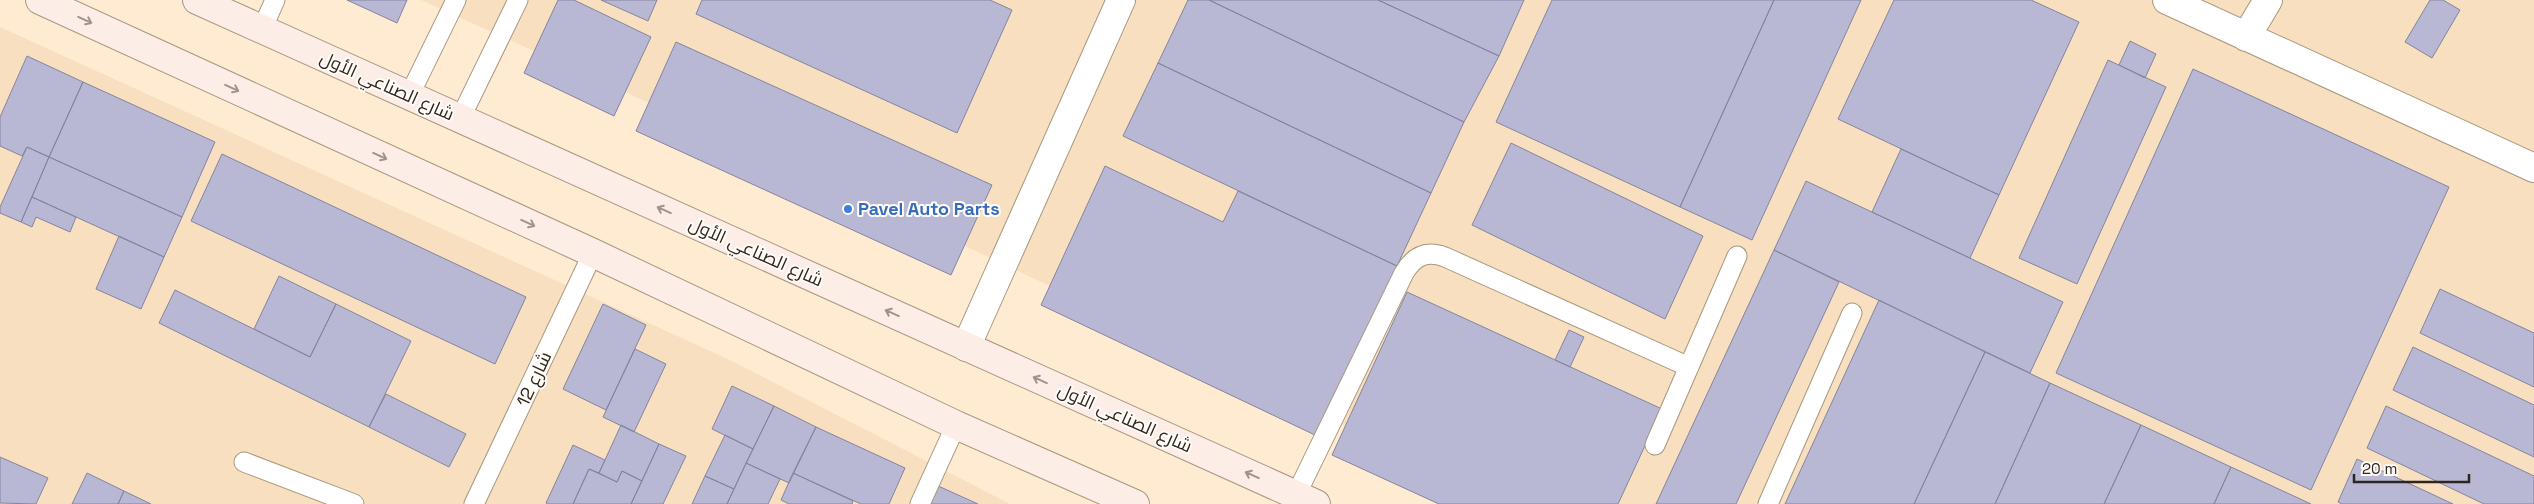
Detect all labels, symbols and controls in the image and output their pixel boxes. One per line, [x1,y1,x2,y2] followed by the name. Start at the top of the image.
[77,16,92,26] one-way arrow
[315,46,458,128] street label: شارع الصناعي الأول
[225,83,240,93] one-way arrow
[372,151,387,161] one-way arrow
[858,197,1000,220] place label: Pavel Auto Parts
[842,203,854,215] marker: Pavel Auto Parts
[657,205,672,215] one-way arrow
[684,212,827,294] street label: شارع الصناعي الأول
[520,219,535,229] one-way arrow
[885,308,900,318] one-way arrow
[511,348,557,410] street label: شارع 12
[1033,374,1048,384] one-way arrow
[1053,378,1196,460] street label: شارع الصناعي الأول
[2354,452,2469,484] scale bar
[2362,459,2397,478] text: 20 m
[1245,470,1260,480] one-way arrow

